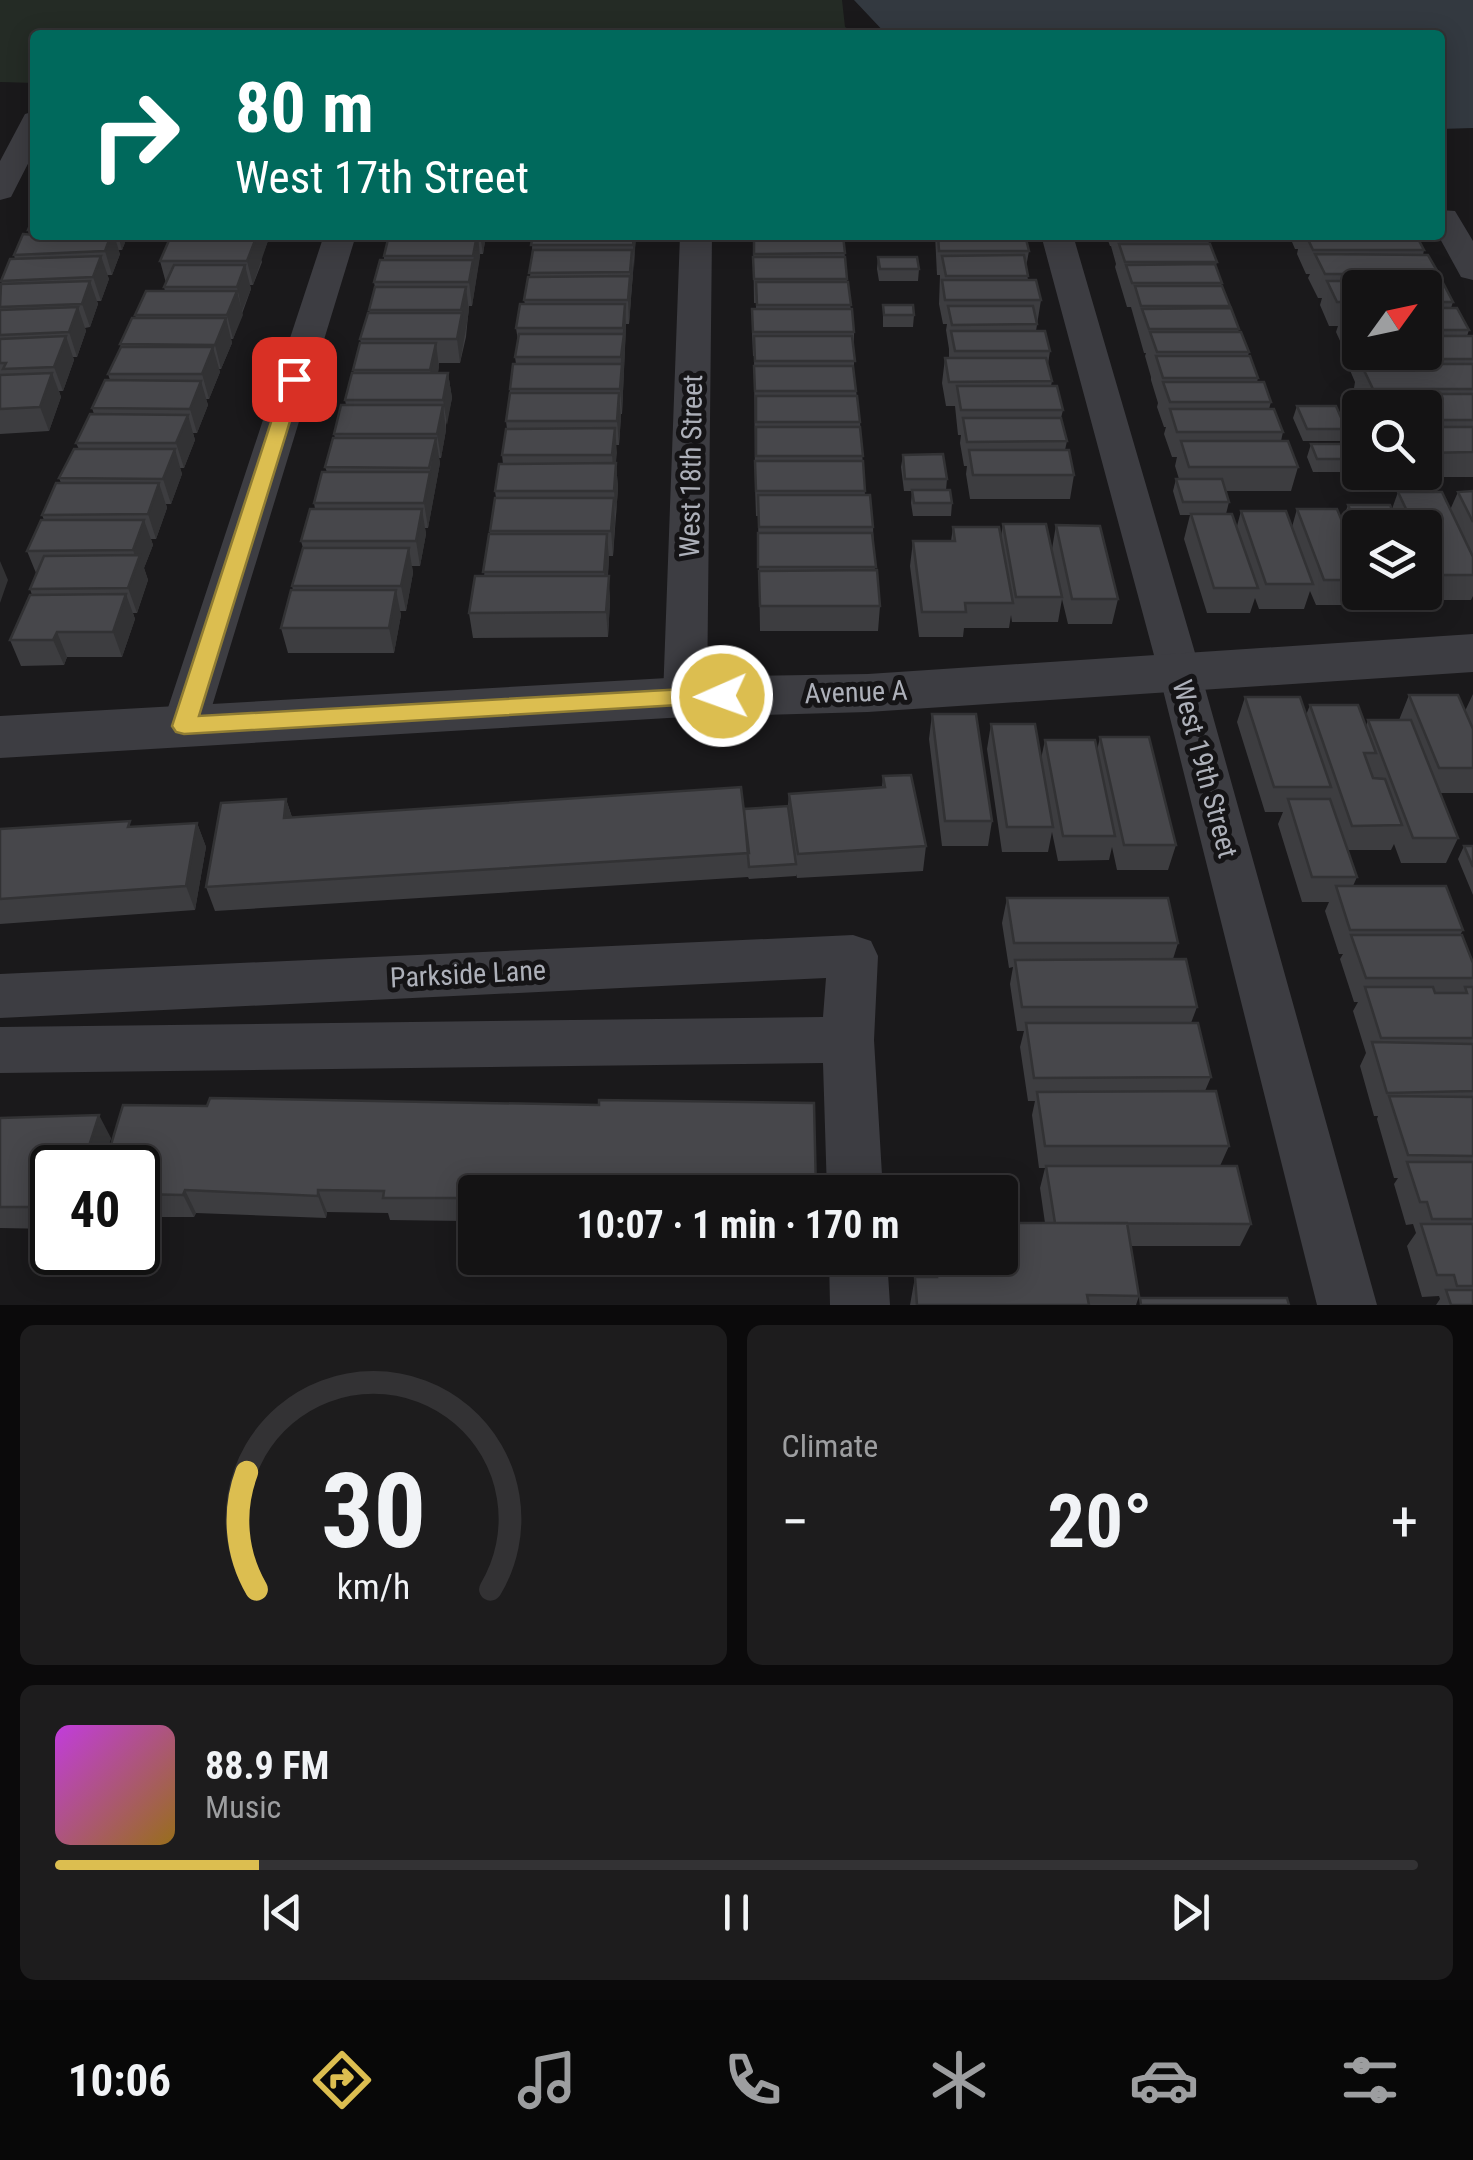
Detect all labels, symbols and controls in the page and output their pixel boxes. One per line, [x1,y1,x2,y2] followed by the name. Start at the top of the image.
[235,67,374,149] text: 80 m
[70,70,200,200] icon: right
[235,151,529,204] text: West 17th Street
[1342,270,1442,370] north arrow
[1342,270,1442,610] map controls
[252,337,337,422] pin
[267,352,322,407] icon: arrive
[673,374,709,558] street label: West 18th Street
[1342,390,1442,490] button: search
[1342,510,1442,610] button: layers
[670,644,774,748] position arrow
[804,674,908,710] street label: Avenue A
[1165,676,1245,862] street label: West 19th Street
[389,953,547,995] street label: Parkside Lane
[30,1145,160,1275] speed limit sign: 40
[577,1203,899,1247] text: 10:07 · 1 min · 170 m
[782,1427,878,1465] text: Climate
[321,1451,426,1572] text: 30
[1047,1477,1152,1565] text: 20°
[782,1490,809,1554] text: −
[1391,1490,1418,1554] text: +
[336,1566,410,1608] text: km/h
[205,1744,329,1788] text: 88.9 FM
[205,1788,281,1826] text: Music
[255,1885,310,1940] icon: previous
[709,1885,764,1940] icon: pause
[1163,1885,1218,1940] icon: next
[307,2045,377,2115] icon: directions
[512,2045,582,2115] icon: music
[718,2045,788,2115] icon: phone
[924,2045,994,2115] icon: climate
[1129,2045,1199,2115] icon: car
[1335,2045,1405,2115] icon: filters
[68,2054,171,2107] text: 10:06

